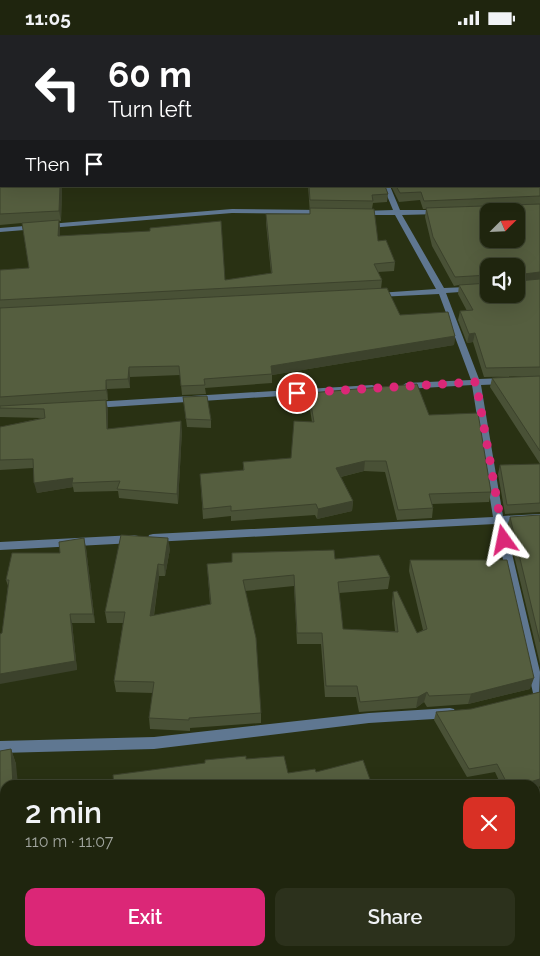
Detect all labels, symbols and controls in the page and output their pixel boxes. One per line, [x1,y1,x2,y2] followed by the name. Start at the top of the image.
[25,7,71,29] text: 11:05
[108,54,192,95] text: 60 m
[25,55,90,120] icon: left
[108,96,192,122] text: Turn left
[80,150,108,178] icon: arrive
[25,153,70,175] text: Then
[480,203,525,247] north arrow
[480,203,525,303] map controls
[480,258,525,303] button: sound
[276,372,318,414] pin
[283,379,311,407] icon: arrive
[477,513,529,565] position arrow
[25,795,102,830] text: 2 min
[463,797,515,849] button: close
[25,832,113,851] text: 110 m · 11:07
[25,888,265,946] button: Exit
[275,888,515,946] button: Share

